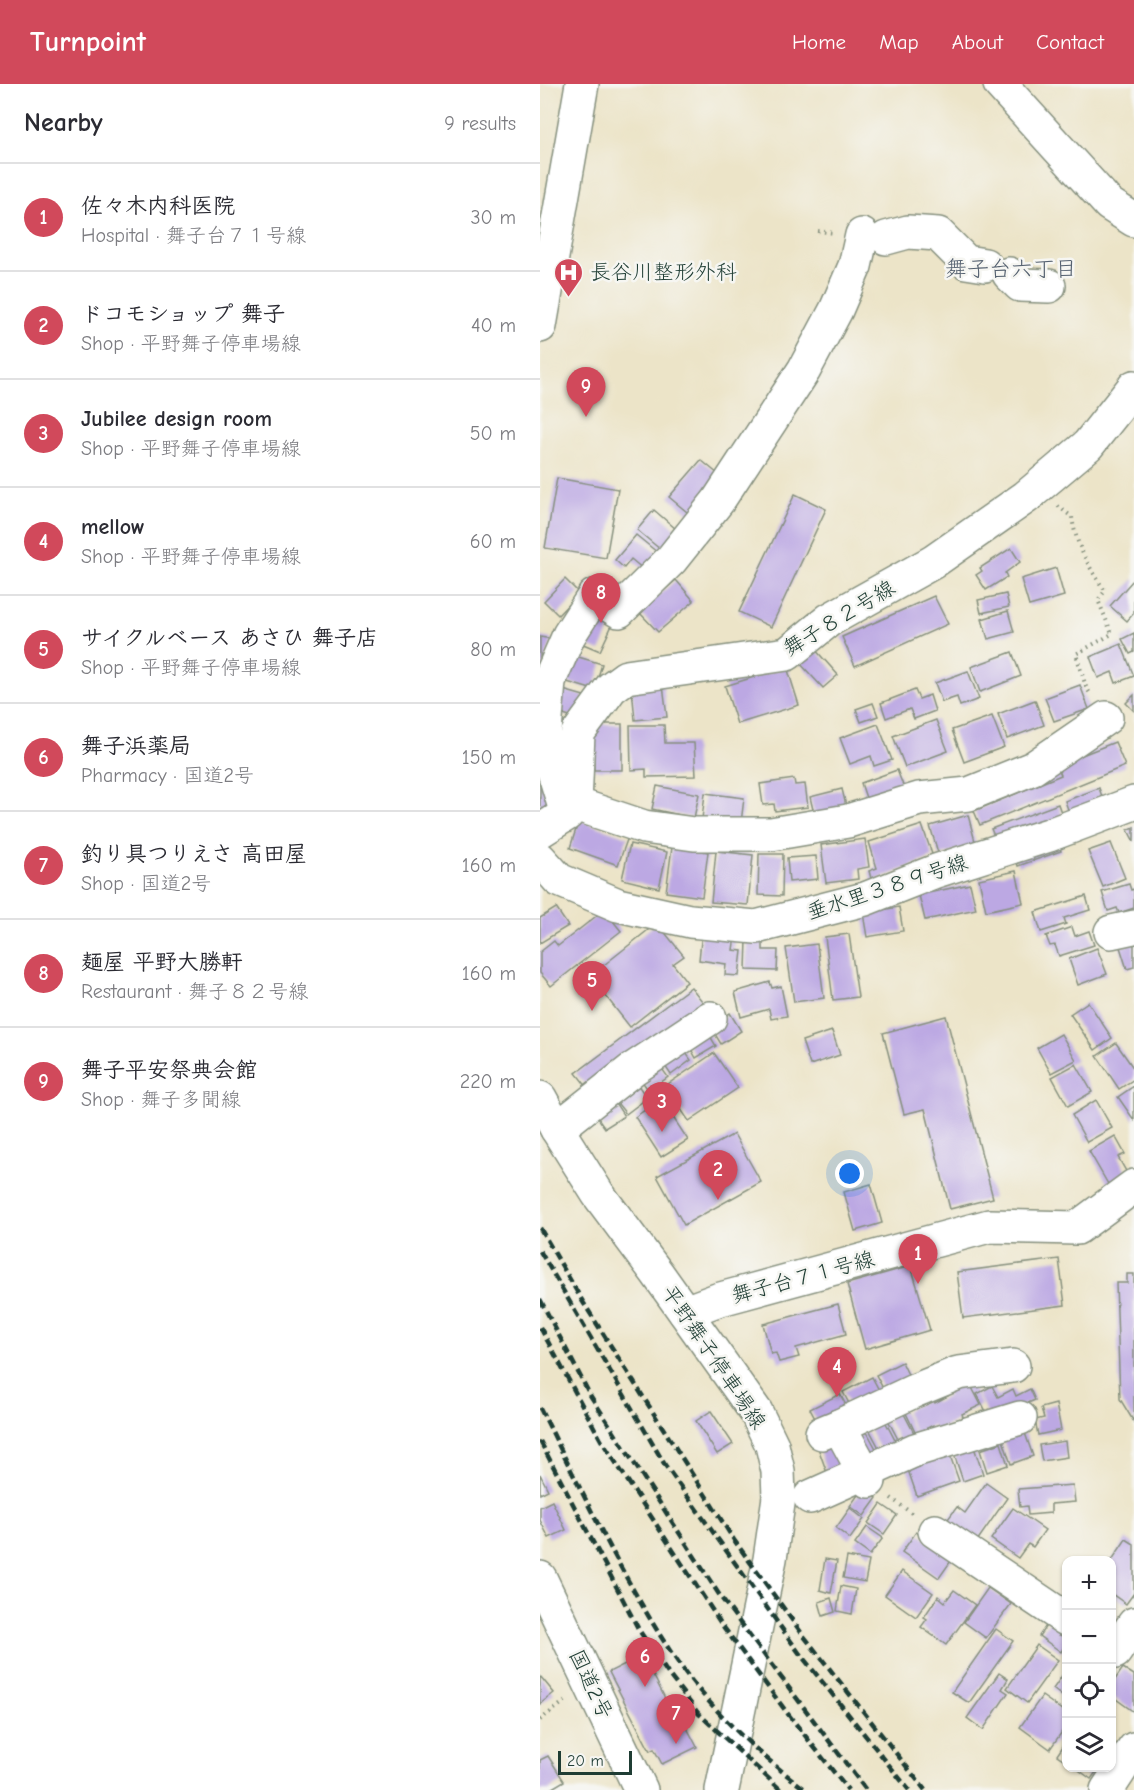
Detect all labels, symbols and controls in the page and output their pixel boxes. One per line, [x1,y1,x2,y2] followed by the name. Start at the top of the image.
[30,26,146,58] text: Turnpoint
[792,30,846,54] text: Home
[879,30,919,54] text: Map
[952,30,1003,54] text: About
[1036,30,1104,54] text: Contact
[24,108,103,138] text: Nearby
[444,112,516,135] text: 9 results
[81,193,235,219] text: 佐々木内科医院
[40,206,47,229] text: 1
[470,206,516,229] text: 30 m
[81,224,306,247] text: Hospital · 舞子台７１号線
[553,256,585,298] hospital icon: 長谷川整形外科
[945,256,1077,282] district label: 舞子台六丁目
[590,260,737,284] place label: 長谷川整形外科
[81,301,285,327] text: ドコモショップ 舞子
[39,314,48,337] text: 2
[471,314,516,337] text: 40 m
[81,332,301,355] text: Shop · 平野舞子停車場線
[566,368,606,417] pin: 9
[81,406,272,432] text: Jubilee design room
[39,422,48,445] text: 3
[470,422,516,445] text: 50 m
[81,437,301,460] text: Shop · 平野舞子停車場線
[81,514,145,540] text: mellow
[39,530,48,553] text: 4
[470,530,516,553] text: 60 m
[81,545,301,568] text: Shop · 平野舞子停車場線
[582,574,620,623] pin: 8
[779,575,899,661] street label: 舞子８２号線
[81,625,378,651] text: サイクルベース あさひ 舞子店
[38,638,49,661] text: 5
[470,638,516,661] text: 80 m
[81,656,301,679] text: Shop · 平野舞子停車場線
[81,733,191,759] text: 舞子浜薬局
[38,746,49,769] text: 6
[462,746,516,769] text: 150 m
[81,764,254,787] text: Pharmacy · 国道2号
[81,841,307,867] text: 釣り具つりえさ 高田屋
[803,850,971,924] street label: 垂水里３８９号線
[39,854,48,877] text: 7
[462,854,516,877] text: 160 m
[81,872,211,895] text: Shop · 国道2号
[81,949,243,975] text: 麺屋 平野大勝軒
[38,962,49,985] text: 8
[462,962,516,985] text: 160 m
[572,962,612,1011] pin: 5
[81,980,308,1003] text: Restaurant · 舞子８２号線
[81,1057,257,1083] text: 舞子平安祭典会館
[38,1070,49,1093] text: 9
[460,1070,516,1093] text: 220 m
[642,1082,682,1132] pin: 3
[81,1088,241,1111] text: Shop · 舞子多聞線
[698,1150,738,1200] pin: 2
[835,1159,864,1188] your location
[898,1234,938,1284] pin: 1
[729,1246,877,1308] street label: 舞子台７１号線
[657,1281,771,1433] street label: 平野舞子停車場線
[818,1348,856,1397] pin: 4
[1062,1556,1116,1772] map controls
[1062,1556,1116,1610] button: +
[1062,1610,1116,1664] button: −
[626,1638,664,1687] pin: 6
[564,1645,618,1723] street label: 国道2号
[1062,1664,1116,1718] button: locate
[656,1694,696,1744] pin: 7
[1062,1718,1116,1772] button: layers
[558,1748,632,1776] scale bar
[567,1752,604,1770] text: 20 m

